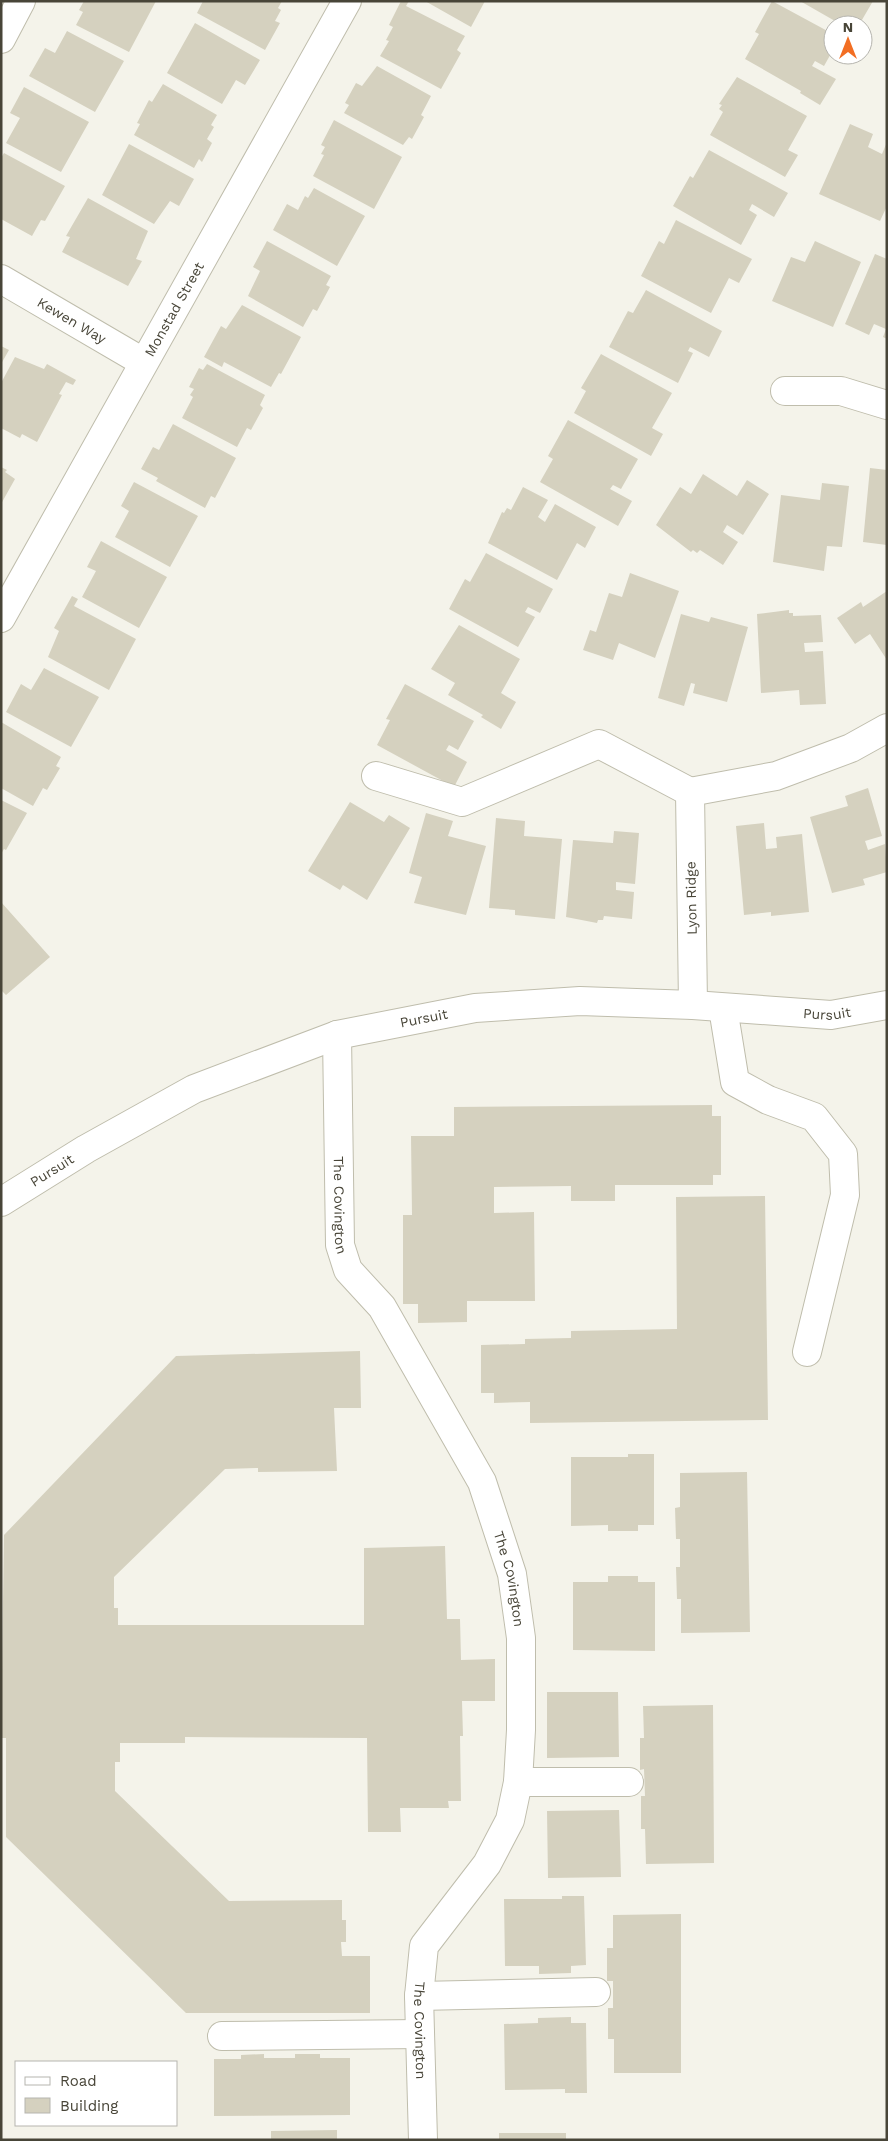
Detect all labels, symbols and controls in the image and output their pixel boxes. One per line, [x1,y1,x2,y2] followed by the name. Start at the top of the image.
[823,15,873,65] north arrow
[843,19,853,35] text: N
[141,259,207,359] street label: Monstad Street
[35,294,110,347] street label: Kewen Way
[682,861,700,935] street label: Lyon Ridge
[803,1004,852,1023] street label: Pursuit
[399,1006,449,1031] street label: Pursuit
[27,1151,77,1190] street label: Pursuit
[331,1156,350,1256] street label: The Covington
[491,1529,527,1628] street label: The Covington
[411,1981,429,2079] street label: The Covington
[15,2061,178,2126] legend
[60,2072,97,2090] text: Road
[60,2097,118,2115] text: Building

